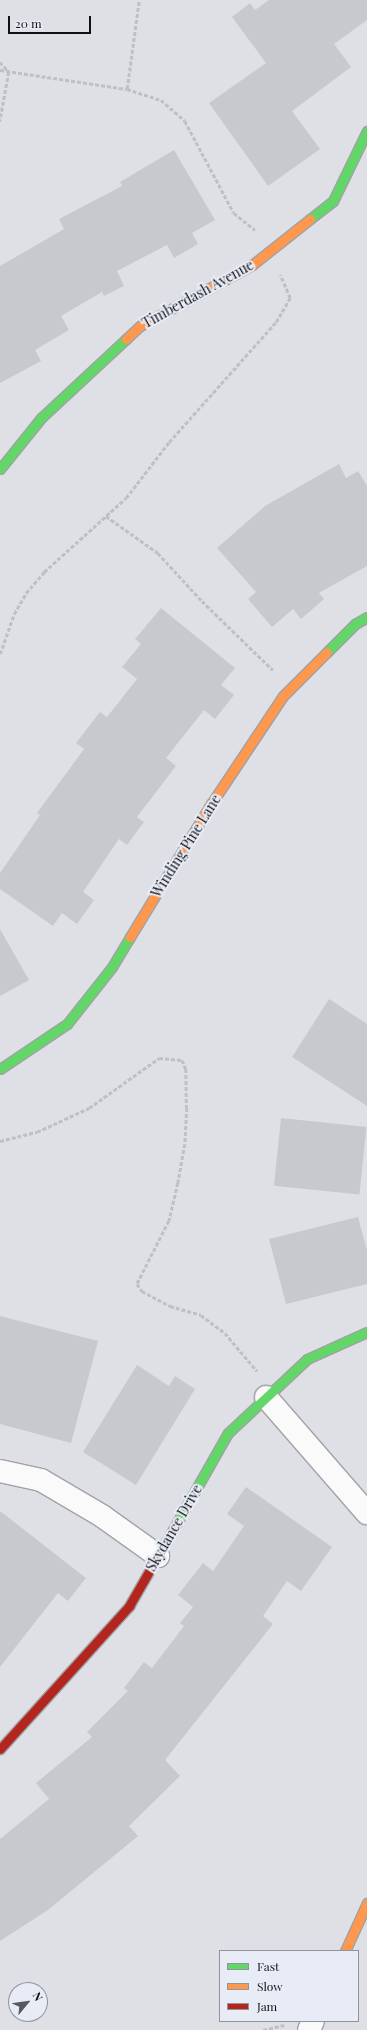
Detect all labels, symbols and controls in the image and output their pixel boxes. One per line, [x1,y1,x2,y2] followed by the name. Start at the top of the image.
[10,8,93,34] scale bar
[15,15,42,31] text: 20 m
[139,256,257,332] street label: Timberdash Avenue
[148,792,224,900] street label: Winding Pine Lane
[142,1482,206,1574] street label: Skydance Drive
[219,1950,359,2022] legend
[257,1958,279,1974] text: Fast
[257,1978,283,1994] text: Slow
[8,1982,48,2022] north arrow
[30,1989,47,2004] text: N
[257,1998,277,2014] text: Jam

